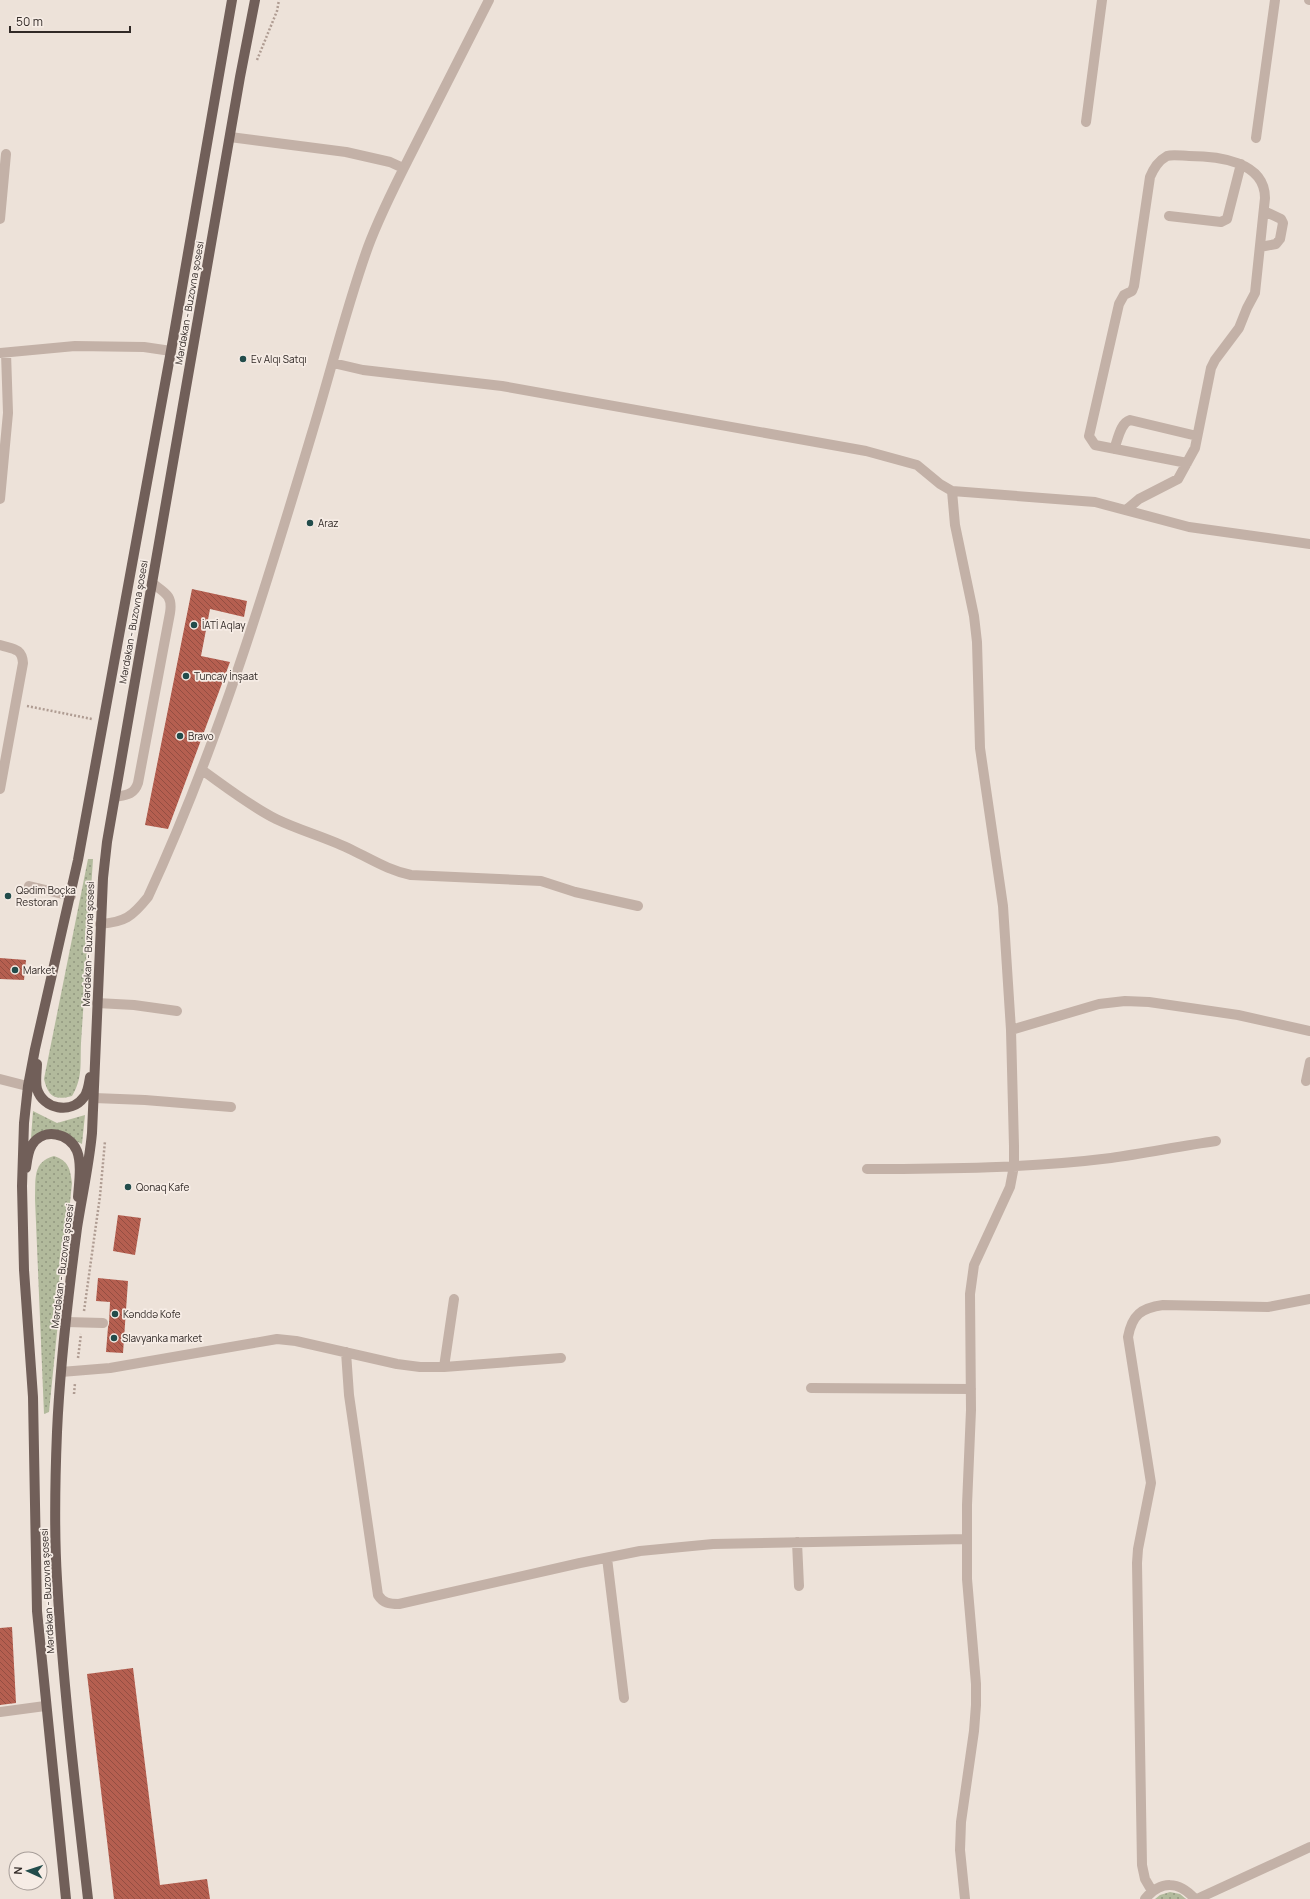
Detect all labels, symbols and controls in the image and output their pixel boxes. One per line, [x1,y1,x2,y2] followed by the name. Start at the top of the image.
[10,8,130,34] scale bar
[16,13,43,30] text: 50 m
[171,240,207,366] street label: Mərdəkan - Buzovna şosesi
[251,352,307,366] place label: Ev Alqı Satqı
[238,354,248,364] marker: Ev Alqı Satqı
[318,516,339,530] place label: Araz
[305,518,315,528] marker: Araz
[115,559,151,685] street label: Mərdəkan - Buzovna şosesi
[202,618,246,632] place label: İATİ Aqlay
[189,620,199,630] marker: İATİ Aqlay
[194,669,258,683] place label: Tuncay İnşaat
[181,671,191,681] marker: Tuncay İnşaat
[188,729,214,743] place label: Bravo
[175,731,185,741] marker: Bravo
[79,881,97,1007] street label: Mərdəkan - Buzovna şosesi
[16,883,76,909] place label: Qədim Boçka Restoran
[3,891,13,901] marker: Qədim Boçka Restoran
[23,963,55,977] place label: Market
[10,965,20,975] marker: Market
[136,1180,189,1194] place label: Qonaq Kafe
[123,1182,133,1192] marker: Qonaq Kafe
[47,1203,77,1329] street label: Mərdəkan - Buzovna şosesi
[123,1307,181,1321] place label: Kənddə Kofe
[110,1309,120,1319] marker: Kənddə Kofe
[122,1331,202,1345] place label: Slavyanka market
[109,1333,119,1343] marker: Slavyanka market
[37,1528,57,1654] street label: Mərdəkan - Buzovna şosesi
[8,1851,48,1891] north arrow
[10,1866,25,1875] text: N

